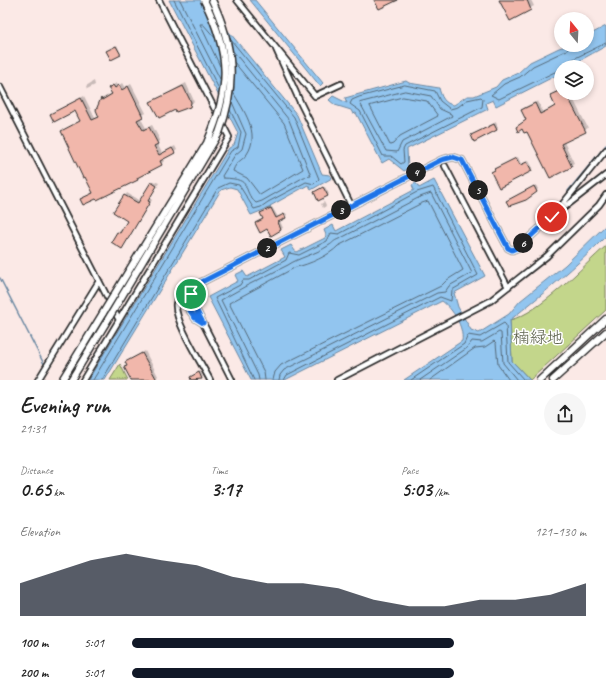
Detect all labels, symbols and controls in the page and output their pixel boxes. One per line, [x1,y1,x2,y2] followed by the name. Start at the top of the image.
[554,12,594,52] north arrow
[554,12,594,100] map controls
[554,60,594,100] button: layers
[406,162,426,182] pin: 4
[414,165,418,179] text: 4
[468,180,488,200] pin: 5
[476,183,480,197] text: 5
[331,200,351,220] pin: 3
[535,200,569,234] pin
[339,203,343,217] text: 3
[541,206,563,228] icon: check
[513,233,533,253] pin: 6
[520,236,526,250] text: 6
[257,238,277,258] pin: 2
[265,241,269,255] text: 2
[174,277,208,311] pin
[180,283,202,305] icon: arrive
[513,327,564,348] park label: 楠緑地
[20,392,110,420] text: Evening run
[544,393,586,435] button: share
[20,421,46,437] text: 21:31
[20,463,53,477] text: Distance
[211,463,228,477] text: Time
[401,463,418,477] text: Pace
[20,477,51,502] text: 0.65
[211,477,242,502] text: 3:17
[401,477,432,502] text: 5:03
[51,485,64,499] text: km
[432,485,449,499] text: /km
[20,524,60,540] text: Elevation
[535,524,586,540] text: 121–130 m
[20,635,48,651] text: 100 m
[84,635,104,651] text: 5:01
[20,665,48,681] text: 200 m
[84,665,104,681] text: 5:01

